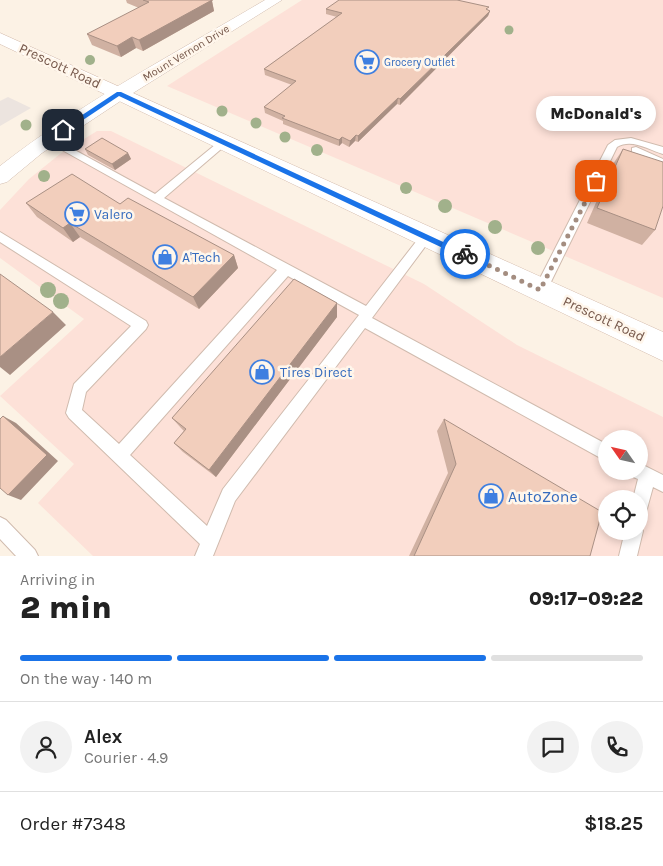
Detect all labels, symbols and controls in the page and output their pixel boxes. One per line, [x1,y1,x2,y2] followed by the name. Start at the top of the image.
[140,22,232,84] street label: Mount Vernon Drive
[16,40,104,92] street label: Prescott Road
[354,49,380,75] supermarket icon: Grocery Outlet
[384,56,455,69] place label: Grocery Outlet
[536,96,656,131] callout: McDonald's
[550,104,642,123] text: McDonald's
[42,109,84,151] pin
[49,116,77,144] icon: home
[575,160,617,202] pin
[582,167,610,195] icon: bag
[64,201,90,227] supermarket icon: Valero
[94,206,133,223] place label: Valero
[440,229,490,279] courier
[451,240,479,268] icon: bike
[152,244,178,270] shop icon: A'Tech
[182,249,221,266] place label: A'Tech
[560,293,648,345] street label: Prescott Road
[249,359,275,385] shop icon: Tires Direct
[280,364,352,381] place label: Tires Direct
[598,430,648,480] north arrow
[598,430,648,540] map controls
[478,483,504,509] shop icon: AutoZone
[508,487,578,506] place label: AutoZone
[598,490,648,540] button: locate
[20,570,95,589] text: Arriving in
[529,588,643,610] text: 09:17–09:22
[20,589,112,626] text: 2 min
[20,669,152,688] text: On the way · 140 m
[20,721,72,773] button: person
[527,721,579,773] button: chat
[591,721,643,773] button: phone
[84,726,122,748] text: Alex
[84,748,168,767] text: Courier · 4.9
[20,813,126,835] text: Order #7348
[584,813,643,835] text: $18.25

